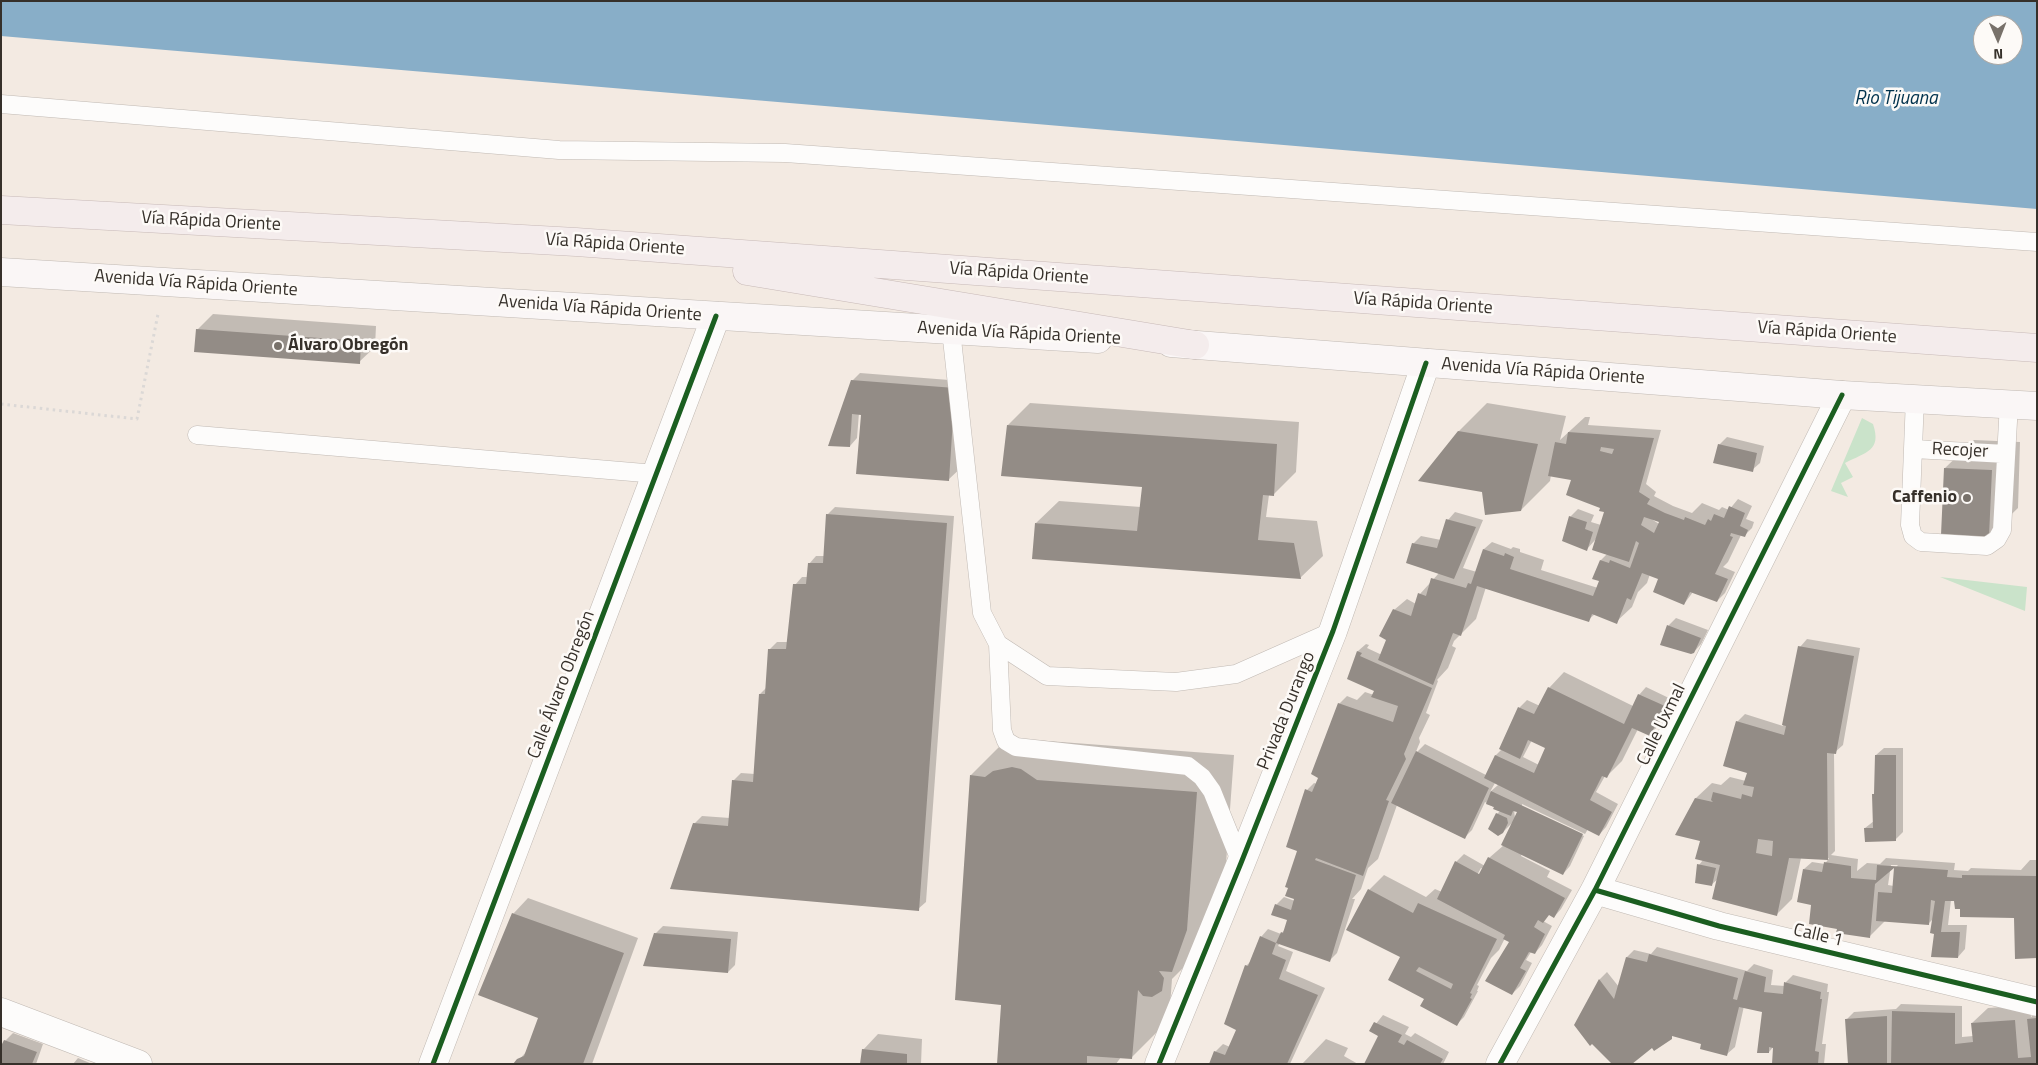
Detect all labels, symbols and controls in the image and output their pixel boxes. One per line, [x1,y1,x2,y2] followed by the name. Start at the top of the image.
[1973,15,2023,65] north arrow
[1993,44,2003,65] text: N
[1855,88,1937,110] water label: Rio Tijuana
[141,208,281,236] street label: Vía Rápida Oriente
[545,229,685,261] street label: Vía Rápida Oriente
[949,258,1089,290] street label: Vía Rápida Oriente
[94,266,298,302] street label: Avenida Vía Rápida Oriente
[1353,288,1493,320] street label: Vía Rápida Oriente
[498,291,702,327] street label: Avenida Vía Rápida Oriente
[1757,317,1897,349] street label: Vía Rápida Oriente
[917,318,1121,350] street label: Avenida Vía Rápida Oriente
[288,335,409,357] place label: Álvaro Obregón
[272,340,284,352] marker: Álvaro Obregón
[1441,354,1645,390] street label: Avenida Vía Rápida Oriente
[1931,439,1989,463] street label: Recojer
[1892,487,1957,509] place label: Caffenio
[1961,492,1973,504] marker: Caffenio
[524,608,600,762] street label: Calle Álvaro Obregón
[1253,649,1321,773] street label: Privada Durango
[1633,681,1691,769] street label: Calle Uxmal
[1791,920,1845,952] street label: Calle 1

